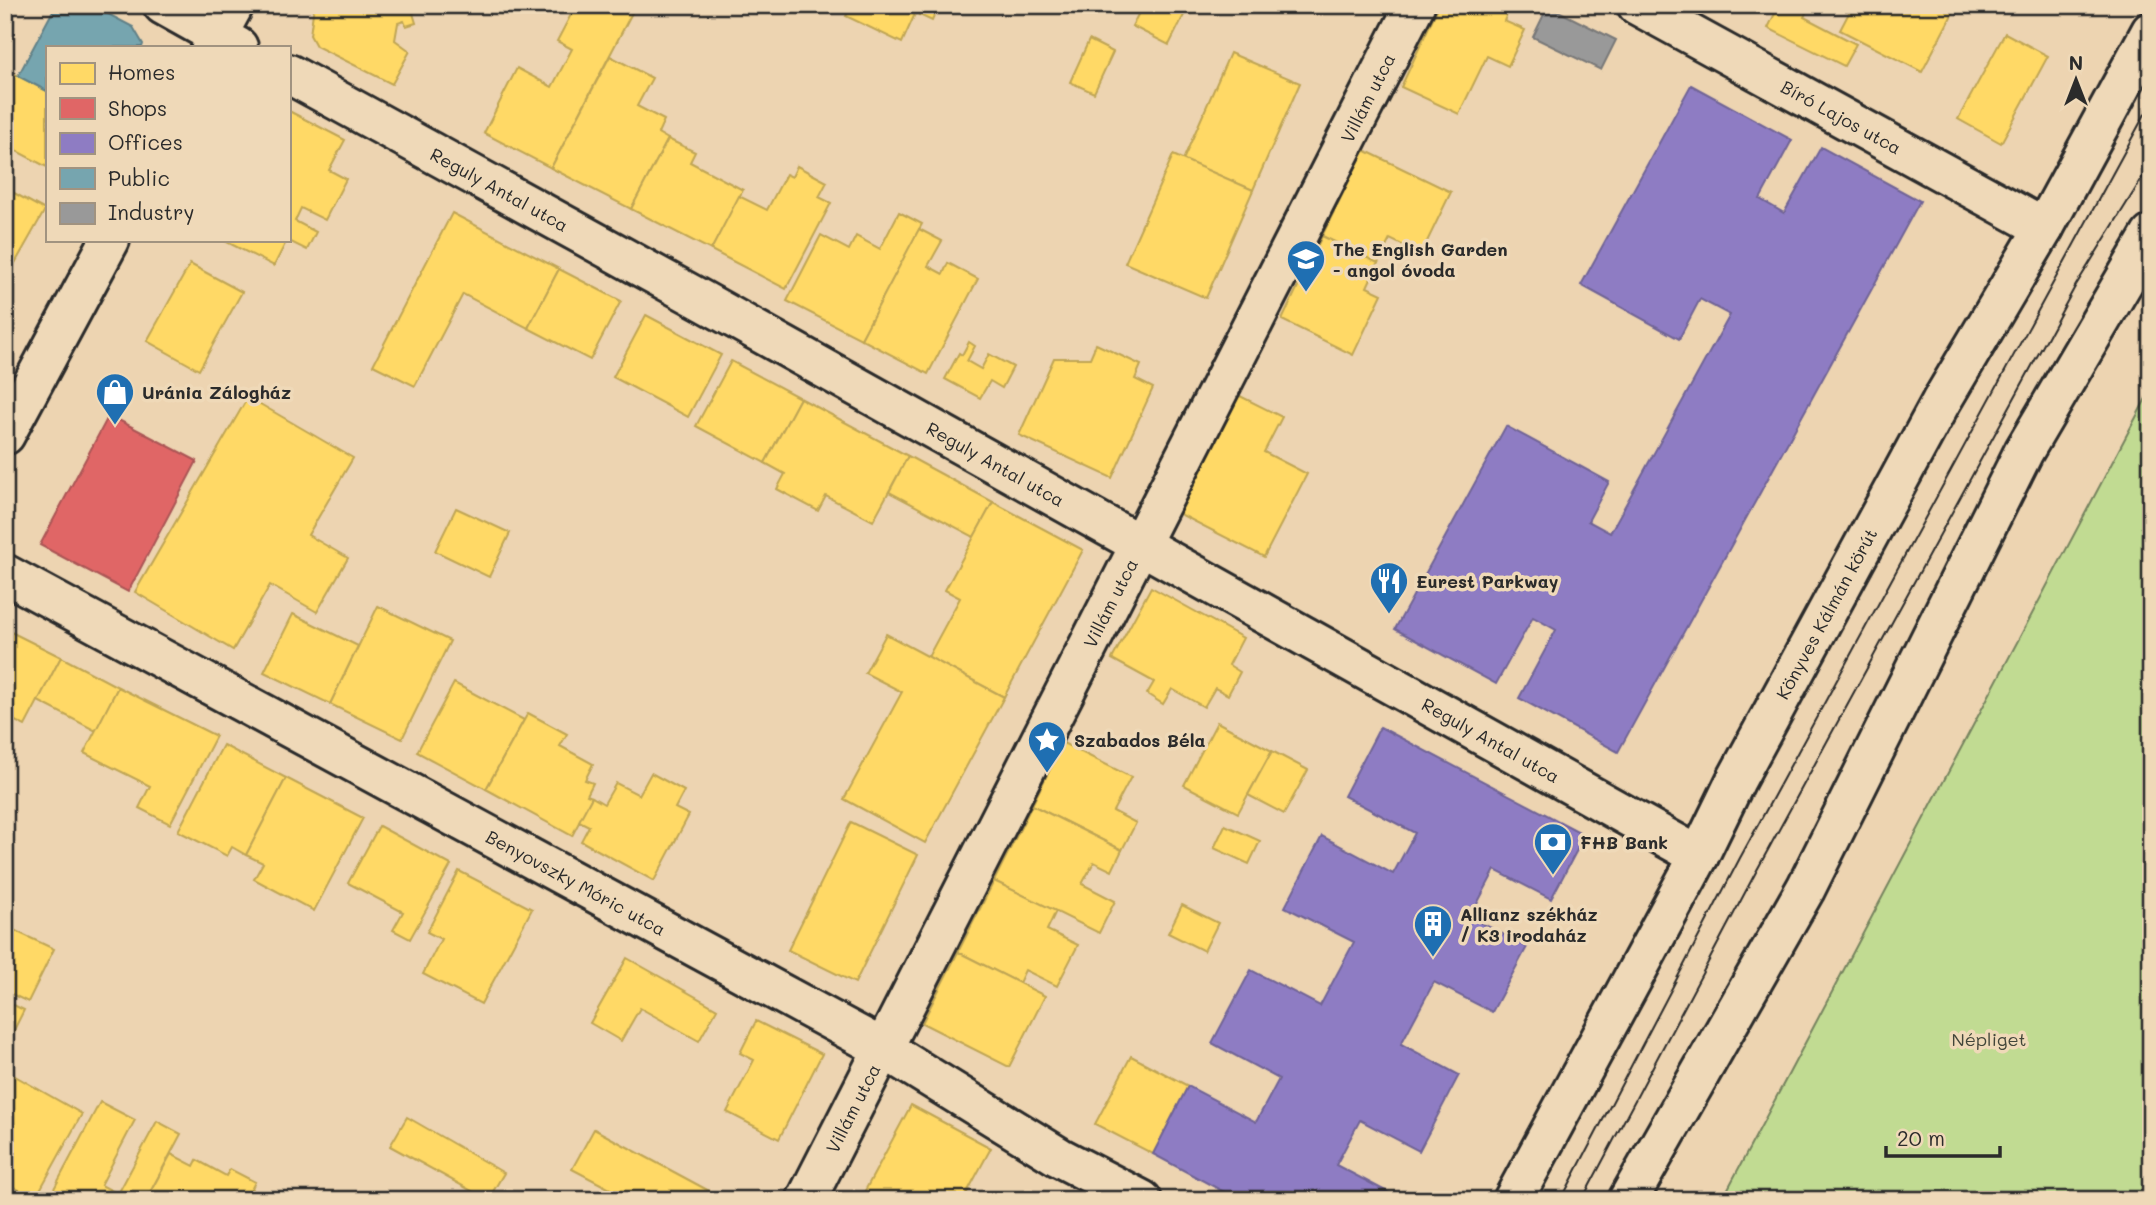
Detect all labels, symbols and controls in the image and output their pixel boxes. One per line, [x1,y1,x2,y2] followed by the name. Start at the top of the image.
[46,46,290,242] legend
[2040,46,2110,116] north arrow
[1335,49,1400,147] street label: Villám utca
[2069,50,2083,75] text: N
[108,58,175,85] text: Homes
[1777,74,1906,160] street label: Bíró Lajos utca
[108,94,167,121] text: Shops
[108,128,183,155] text: Offices
[426,142,573,237] street label: Reguly Antal utca
[108,164,170,191] text: Public
[108,198,195,225] text: Industry
[1333,237,1508,282] place label: The English Garden - angol óvoda
[1285,238,1327,293] school or university icon: The English Garden - angol óvoda
[94,371,136,426] shop icon: Uránia Zálogház
[142,380,291,404] place label: Uránia Zálogház
[922,416,1069,512] street label: Reguly Antal utca
[1770,524,1882,703] street label: Könyves Kálmán körút
[1077,554,1143,652] street label: Villám utca
[1368,560,1410,615] restaurant icon: Eurest Parkway
[1416,569,1559,593] place label: Eurest Parkway
[1418,692,1564,788] street label: Reguly Antal utca
[1026,719,1068,774] place icon: Szabados Béla
[1074,728,1206,752] place label: Szabados Béla
[1532,821,1574,876] bank icon: FHB Bank
[482,824,670,941] street label: Benyovszky Móric utca
[1580,830,1668,854] place label: FHB Bank
[1460,902,1598,947] place label: Allianz székház / K3 irodaház
[1412,903,1454,958] building icon: Allianz székház / K3 irodaház
[1951,1027,2027,1051] park label: Népliget
[820,1060,886,1157] street label: Villám utca
[1886,1114,2000,1158] scale bar
[1897,1124,1945,1151] text: 20 m

